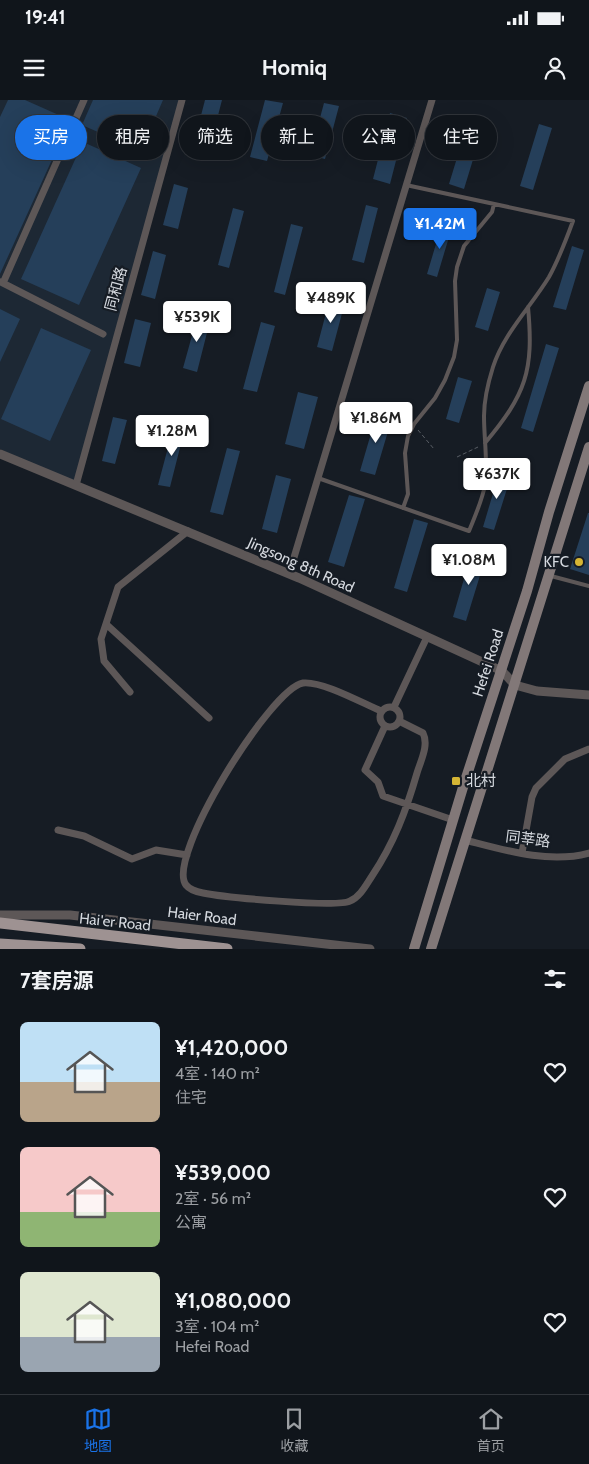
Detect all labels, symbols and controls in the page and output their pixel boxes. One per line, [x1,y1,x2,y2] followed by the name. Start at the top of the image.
[25,6,66,29] text: 19:41
[20,54,48,82] icon: menu
[262,54,327,81] text: Homiq
[541,54,569,82] icon: person
[15,115,87,160] chip: 买房
[97,115,169,160] chip: 租房
[179,115,251,160] chip: 筛选
[261,115,333,160] chip: 新上
[343,115,415,160] chip: 公寓
[425,115,497,160] chip: 住宅
[399,208,481,250] pin: ¥1.42M
[415,214,465,233] text: ¥1.42M
[101,265,131,313] street label: 同和路
[296,282,366,324] pin: ¥489K
[307,288,355,307] text: ¥489K
[162,300,232,343] pin: ¥539K
[174,307,220,326] text: ¥539K
[335,402,417,444] pin: ¥1.86M
[350,408,402,427] text: ¥1.86M
[131,414,213,457] pin: ¥1.28M
[147,421,197,440] text: ¥1.28M
[462,458,532,500] pin: ¥637K
[474,464,520,483] text: ¥637K
[244,533,357,597] street label: Jingsong 8th Road
[428,544,510,586] pin: ¥1.08M
[442,550,496,569] text: ¥1.08M
[544,553,569,571] place label: KFC
[573,556,585,568] marker: KFC
[469,627,507,699] street label: Hefei Road
[466,772,496,790] place label: 北村
[450,775,462,787] marker: 北村
[505,827,551,851] street label: 同莘路
[167,903,237,929] street label: Haier Road
[78,909,152,935] street label: Hai'er Road
[541,965,569,993] icon: filters
[20,968,94,993] text: 7套房源
[175,1035,288,1060] text: ¥1,420,000
[60,1042,120,1102] icon: home
[541,1058,569,1086] icon: heart
[175,1064,260,1083] text: 4室 · 140 m²
[175,1088,207,1107] text: 住宅
[175,1160,271,1185] text: ¥539,000
[60,1167,120,1227] icon: home
[541,1183,569,1211] icon: heart
[175,1189,251,1208] text: 2室 · 56 m²
[175,1213,207,1232] text: 公寓
[175,1288,291,1313] text: ¥1,080,000
[60,1292,120,1352] icon: home
[541,1308,569,1336] icon: heart
[175,1317,259,1336] text: 3室 · 104 m²
[175,1337,249,1356] text: Hefei Road
[84,1405,112,1455] tab: 地图
[280,1405,308,1455] tab: 收藏
[477,1405,505,1455] tab: 首页

